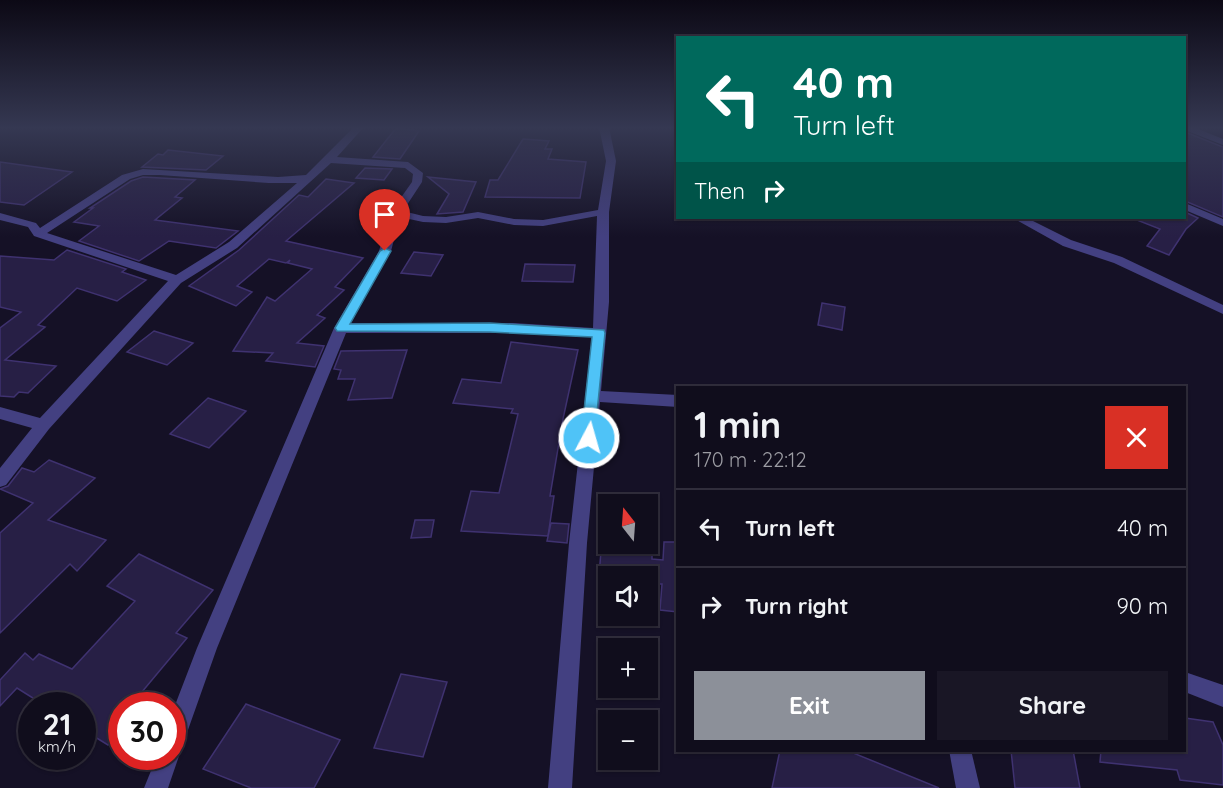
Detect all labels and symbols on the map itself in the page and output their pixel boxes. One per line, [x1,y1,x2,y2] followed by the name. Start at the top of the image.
[359,189,410,251] pin
[557,406,621,470] position arrow
[598,494,658,554] north arrow
[108,692,186,770] speed limit sign: 30

